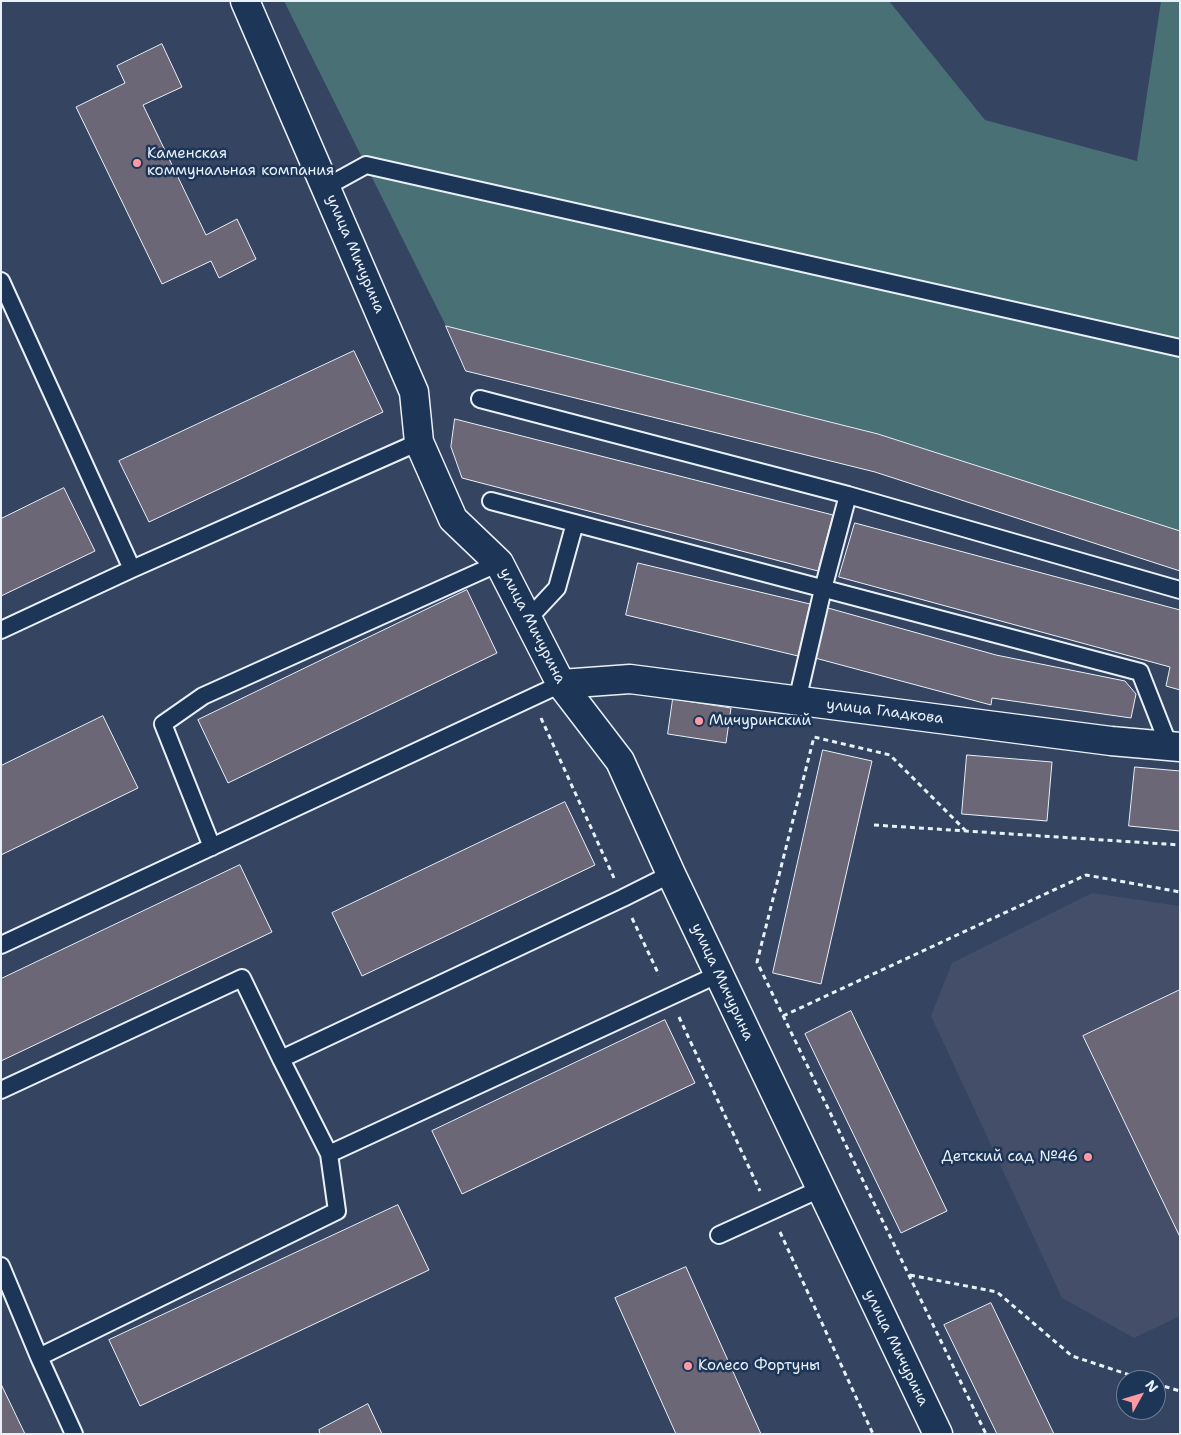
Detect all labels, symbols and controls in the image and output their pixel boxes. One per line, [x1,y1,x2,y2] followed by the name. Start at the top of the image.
[147,145,334,180] place label: Каменская коммунальная компания
[131,157,143,169] marker: Каменская коммунальная компания
[322,192,388,316] street label: улица Мичурина
[495,565,569,687] street label: улица Мичурина
[825,696,945,728] street label: улица Гладкова
[709,712,811,730] place label: Мичуринский
[693,715,705,727] marker: Мичуринский
[687,920,757,1044] street label: улица Мичурина
[942,1148,1078,1166] place label: Детский сад №46
[1082,1151,1094,1163] marker: Детский сад №46
[860,1287,932,1409] street label: улица Мичурина
[698,1357,820,1375] place label: Колесо Фортуны
[682,1360,694,1372] marker: Колесо Фортуны
[1116,1370,1166,1420] north arrow
[1141,1376,1162,1396] text: N

